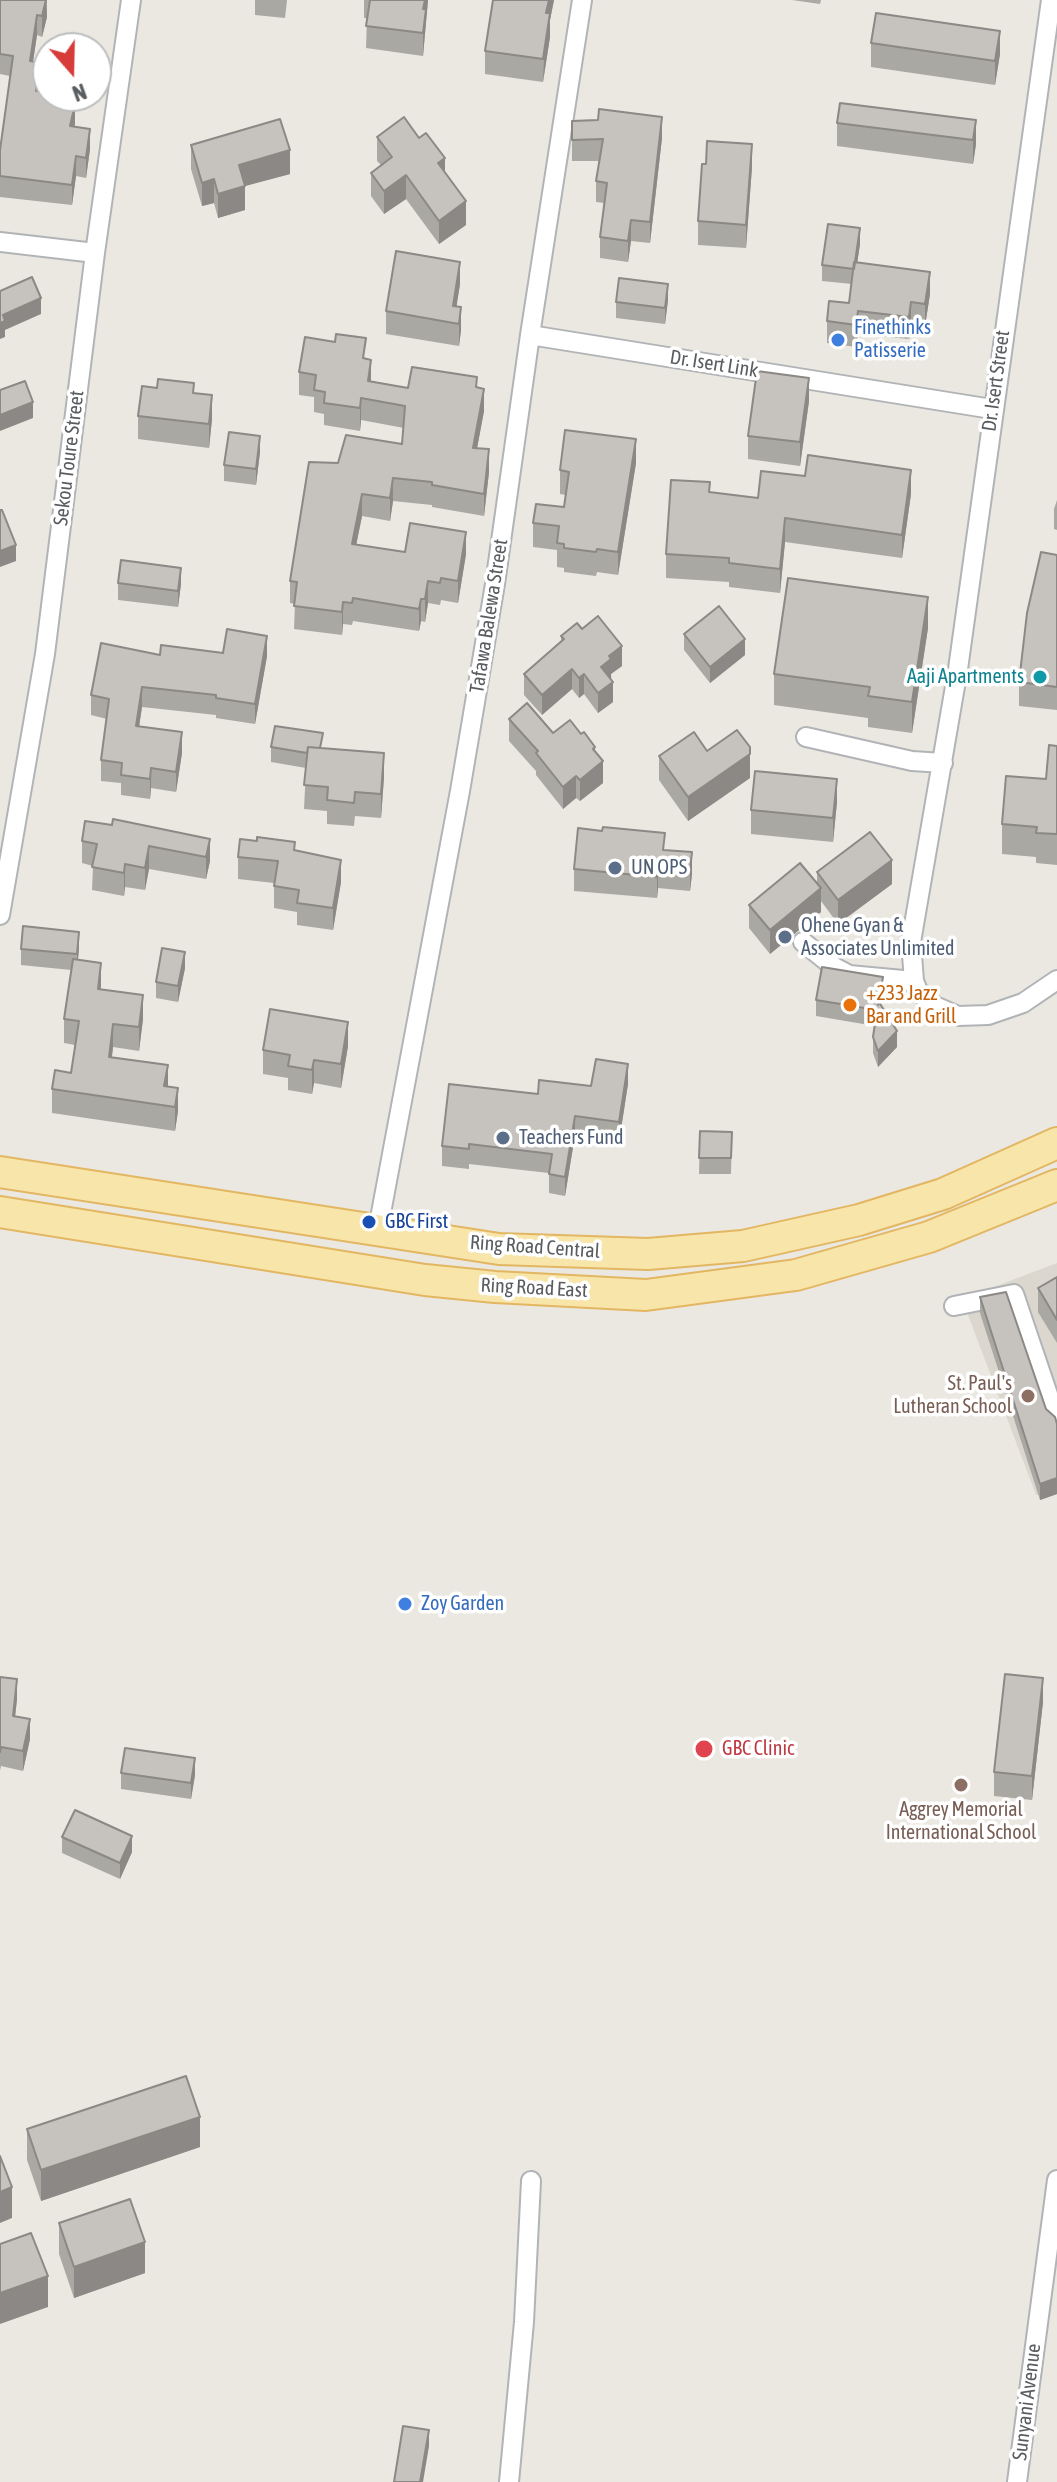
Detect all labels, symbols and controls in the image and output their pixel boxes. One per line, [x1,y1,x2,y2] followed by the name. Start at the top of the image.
[32,32,112,112] north arrow
[69,78,90,107] text: N
[854,316,931,363] place label: Finethinks Patisserie
[977,329,1015,433] street label: Dr. Isert Street
[829,331,847,349] marker: Finethinks Patisserie
[668,345,760,383] street label: Dr. Isert Link
[49,389,89,527] street label: Sekou Toure Street
[465,537,513,695] street label: Tafawa Balewa Street
[907,665,1024,689] place label: Aaji Apartments
[1031,668,1049,686] marker: Aaji Apartments
[631,856,687,880] place label: UN OPS
[606,859,624,877] marker: UN OPS
[801,914,954,961] place label: Ohene Gyan & Associates Unlimited
[776,928,794,946] marker: Ohene Gyan & Associates Unlimited
[866,982,956,1029] place label: +233 Jazz Bar and Grill
[841,996,859,1014] marker: +233 Jazz Bar and Grill
[519,1126,624,1150] place label: Teachers Fund
[494,1129,512,1147] marker: Teachers Fund
[385,1210,448,1234] place label: GBC First
[360,1213,378,1231] marker: GBC First
[469,1230,601,1264] street label: Ring Road Central
[480,1273,588,1303] street label: Ring Road East
[893,1372,1012,1419] place label: St. Paul's Lutheran School
[1019,1387,1037,1405] marker: St. Paul's Lutheran School
[421,1592,504,1616] place label: Zoy Garden
[396,1595,414,1613] marker: Zoy Garden
[722,1737,794,1761] place label: GBC Clinic
[693,1738,715,1760] marker: GBC Clinic
[952,1776,970,1794] marker: Aggrey Memorial International School
[886,1798,1036,1845] place label: Aggrey Memorial International School
[1008,2342,1046,2462] street label: Sunyani Avenue

